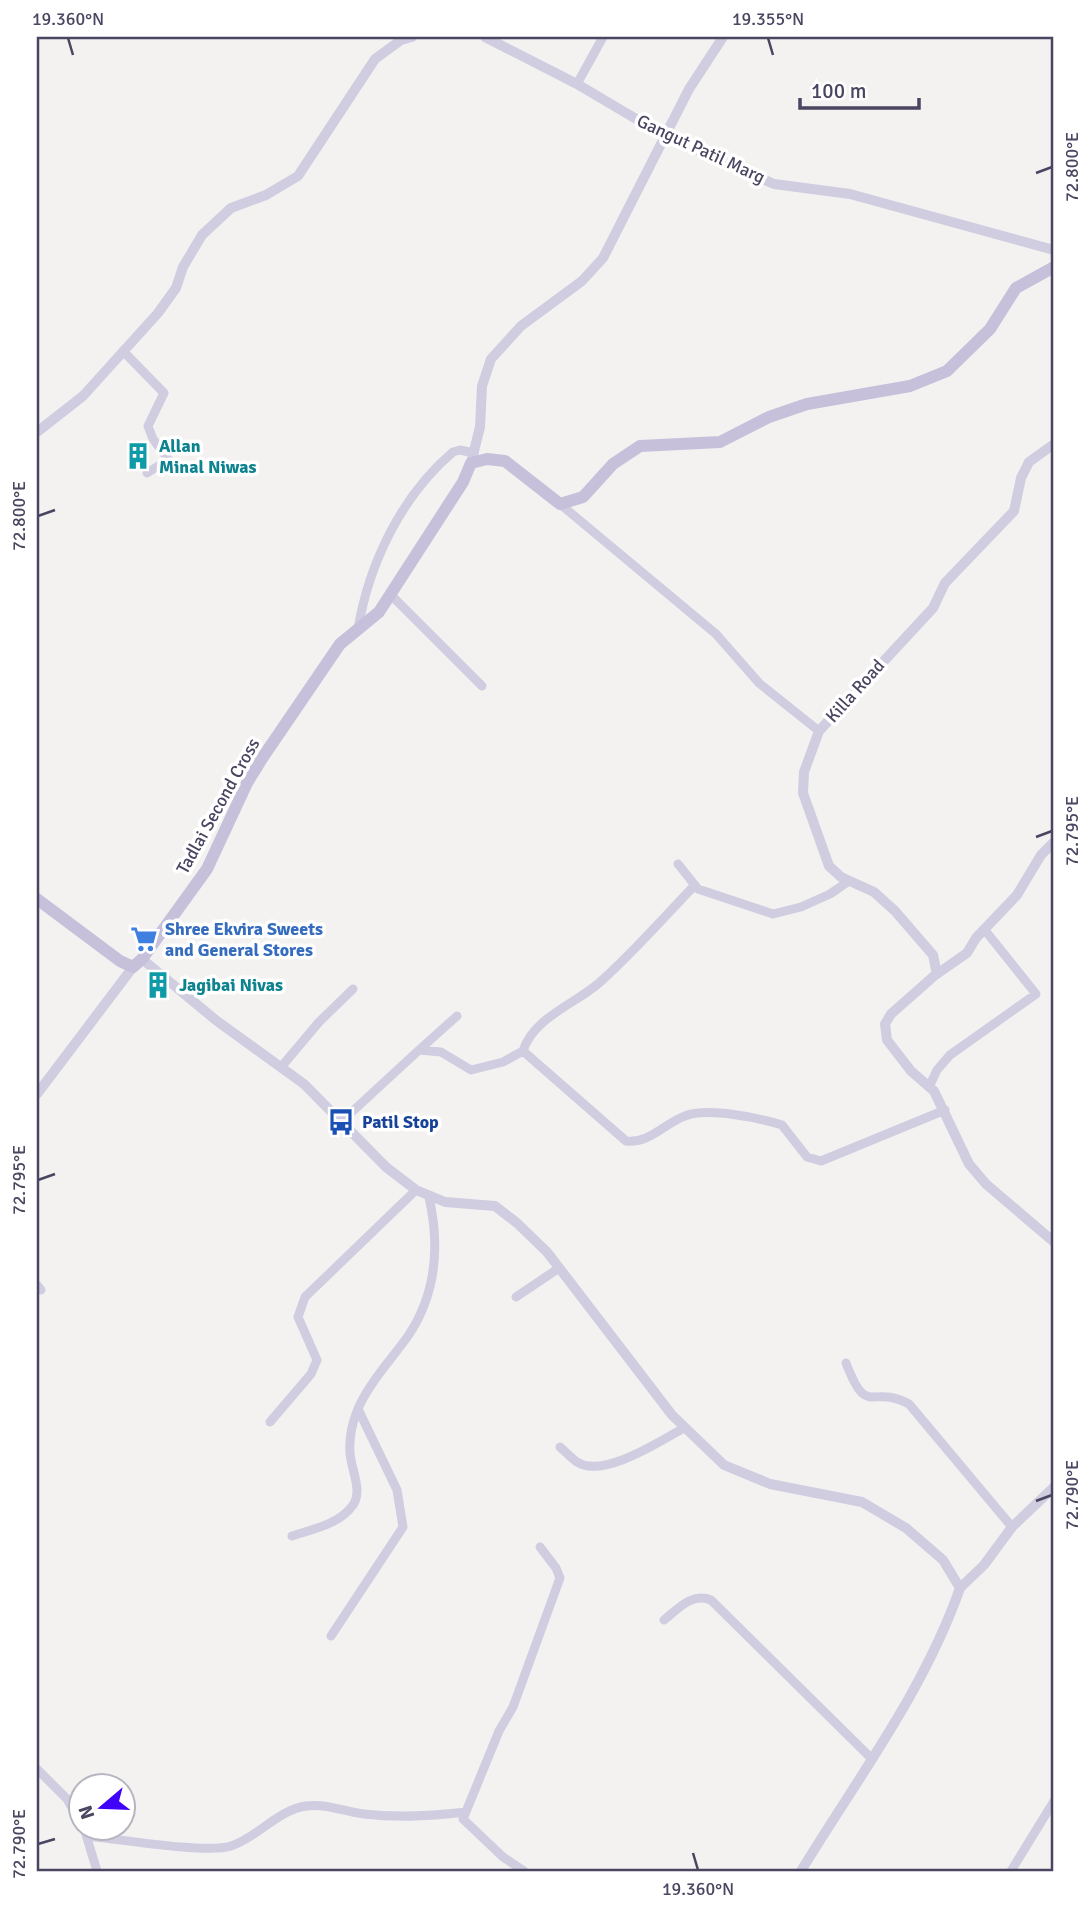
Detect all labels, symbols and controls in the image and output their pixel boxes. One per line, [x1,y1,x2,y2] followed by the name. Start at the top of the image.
[32,8,104,30] text: 19.360°N
[732,8,804,30] text: 19.355°N
[800,66,920,110] scale bar
[811,78,866,104] text: 100 m
[633,110,769,188] street label: Gangut Patil Marg
[1061,132,1083,202] text: 72.800°E
[159,435,257,478] place label: Allan Minal Niwas
[123,441,153,471] building icon: Allan Minal Niwas
[8,481,30,551] text: 72.800°E
[821,655,889,727] street label: Killa Road
[172,734,264,878] street label: Tadlai Second Cross
[1061,796,1083,866] text: 72.795°E
[165,918,323,961] place label: Shree Ekvira Sweets and General Stores
[129,924,159,954] supermarket icon: Shree Ekvira Sweets and General Stores
[143,970,173,1000] building icon: Jagibai Nivas
[179,974,283,996] place label: Jagibai Nivas
[326,1107,356,1137] bus stop icon: Patil Stop
[362,1111,439,1133] place label: Patil Stop
[8,1145,30,1215] text: 72.795°E
[1061,1460,1083,1530] text: 72.790°E
[66,1772,136,1842] north arrow
[73,1802,100,1822] text: N
[8,1809,30,1879] text: 72.790°E
[662,1878,734,1900] text: 19.360°N

